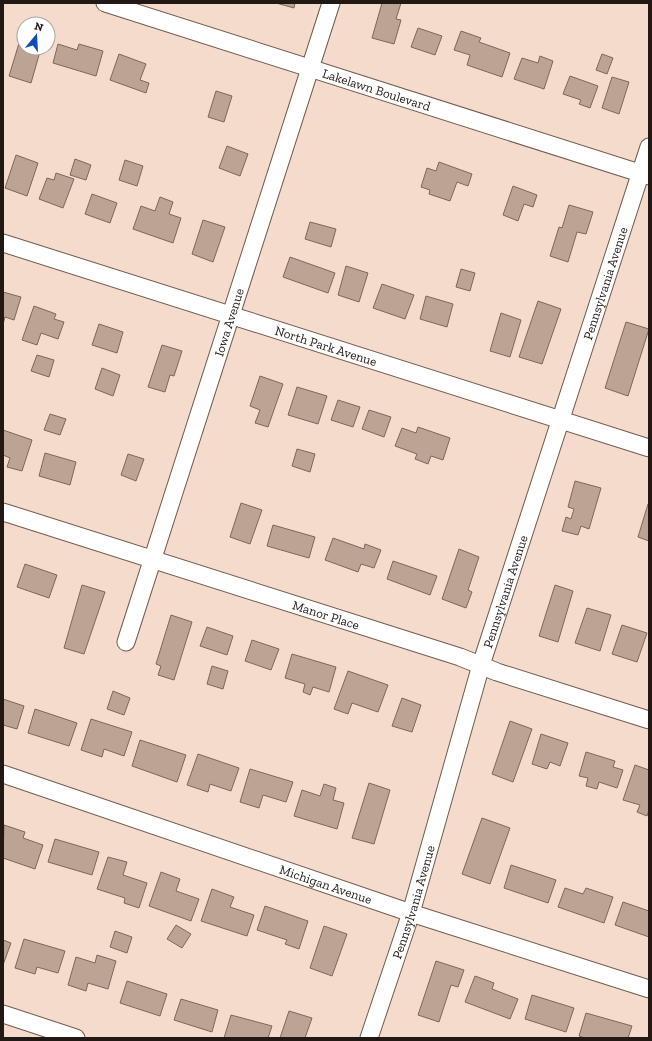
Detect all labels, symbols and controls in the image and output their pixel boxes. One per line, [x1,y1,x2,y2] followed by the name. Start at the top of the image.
[16,16,56,56] north arrow
[33,19,46,35] text: N
[321,66,432,114] street label: Lakelawn Boulevard
[580,225,631,342] street label: Pennsylvania Avenue
[211,286,247,358] street label: Iowa Avenue
[273,323,379,369] street label: North Park Avenue
[480,533,531,650] street label: Pennsylvania Avenue
[291,597,361,633] street label: Manor Place
[389,844,438,961] street label: Pennsylvania Avenue
[277,862,374,907] street label: Michigan Avenue

